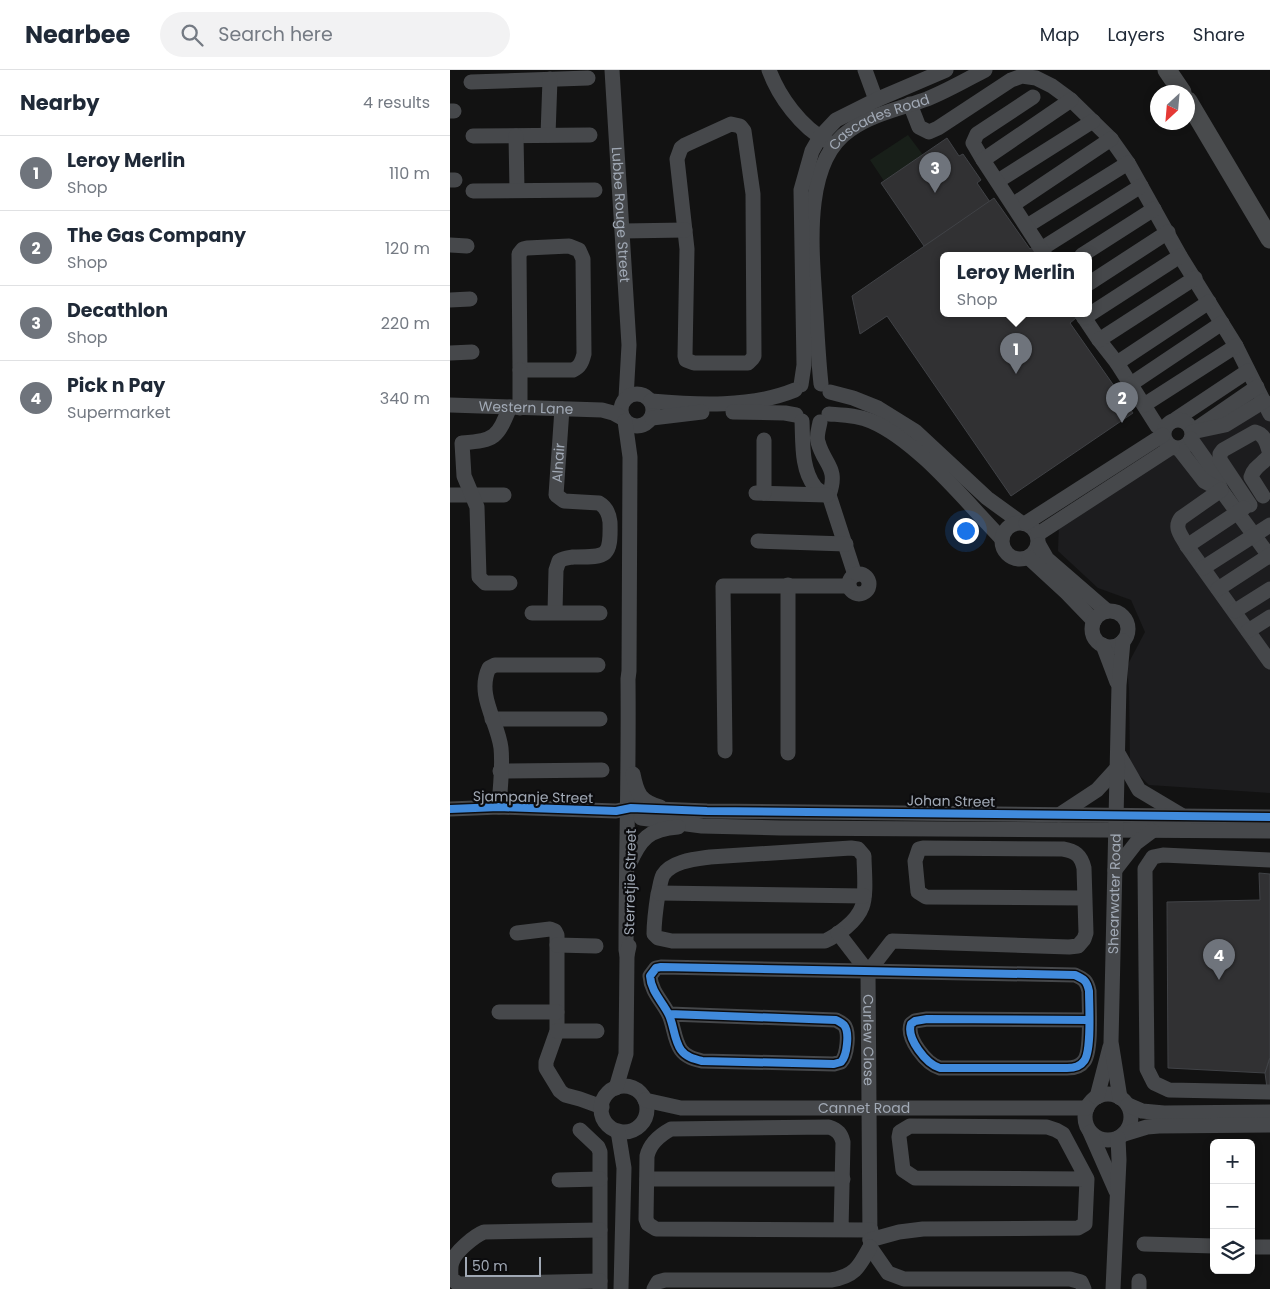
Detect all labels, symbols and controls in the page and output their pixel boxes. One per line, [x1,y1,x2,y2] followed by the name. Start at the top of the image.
[160,12,510,57] search box
[25,18,130,51] text: Nearbee
[178,21,206,49] icon: search
[218,21,333,48] text: Search here
[1040,22,1080,47] text: Map
[1108,22,1165,47] text: Layers
[1193,22,1245,47] text: Share
[1150,85,1195,130] north arrow
[20,88,100,117] text: Nearby
[824,89,932,154] street label: Cascades Road
[363,91,430,114] text: 4 results
[607,146,635,283] street label: Lubbe Rouge Street
[67,147,185,174] text: Leroy Merlin
[919,152,951,193] pin: 3
[33,162,39,185] text: 1
[389,162,430,185] text: 110 m
[67,176,108,199] text: Shop
[67,222,246,249] text: The Gas Company
[31,237,41,260] text: 2
[385,237,430,260] text: 120 m
[67,251,108,274] text: Shop
[940,252,1092,317] popup
[957,259,1075,286] text: Leroy Merlin
[957,288,998,311] text: Shop
[67,297,168,324] text: Decathlon
[31,312,41,335] text: 3
[381,312,430,335] text: 220 m
[67,326,108,349] text: Shop
[1000,333,1032,374] pin: 1
[67,372,165,399] text: Pick n Pay
[1106,382,1138,423] pin: 2
[31,387,41,410] text: 4
[380,387,430,410] text: 340 m
[478,396,574,419] street label: Western Lane
[67,401,171,424] text: Supermarket
[547,442,570,483] street label: Alnair
[953,518,979,544] your location
[473,786,593,808] street label: Sjampanje Street
[907,790,995,812] street label: Johan Street
[619,829,641,935] street label: Sterretjie Street
[1103,833,1126,954] street label: Shearwater Road
[1203,939,1235,980] pin: 4
[858,994,879,1086] street label: Curlew Close
[818,1098,910,1118] street label: Cannet Road
[1210,1139,1255,1274] map controls
[1210,1139,1255,1184] button: +
[1210,1184,1255,1229] button: −
[1210,1229,1255,1274] button: layers
[465,1254,541,1277] scale bar
[472,1256,508,1276] text: 50 m

